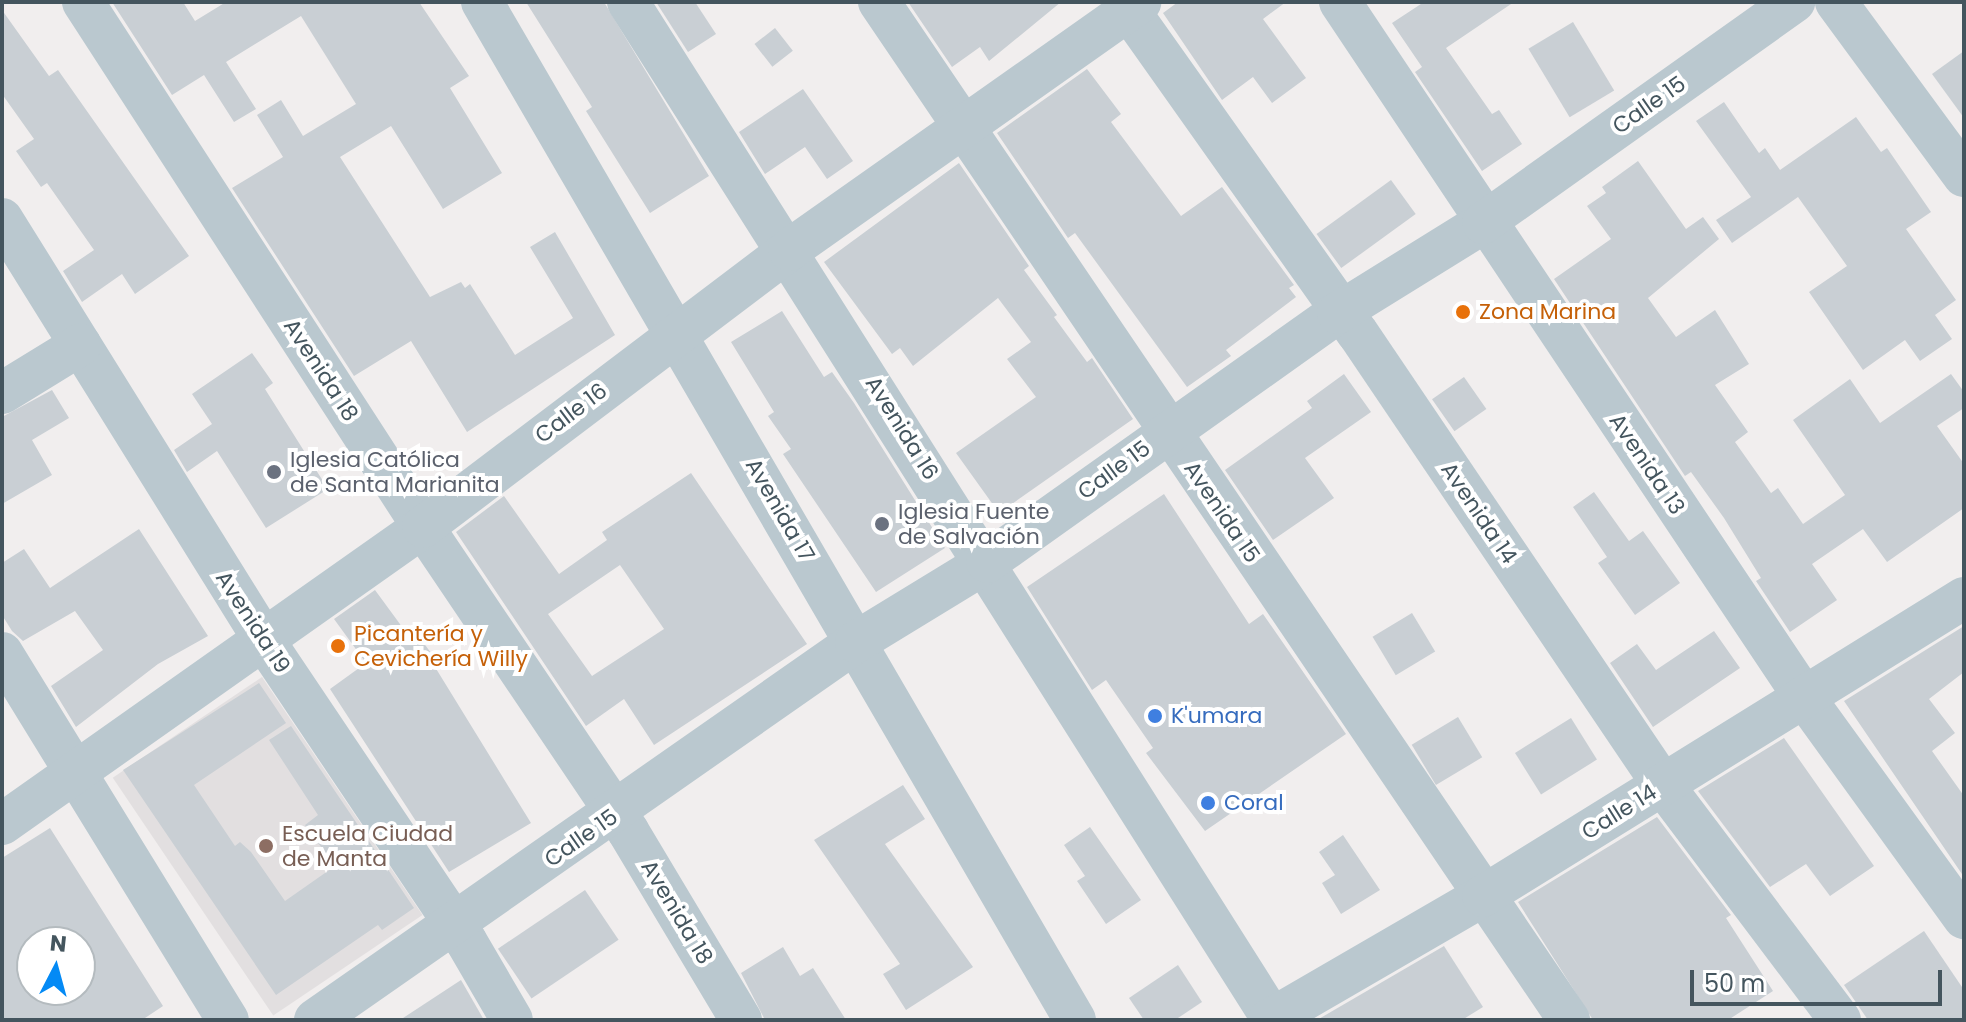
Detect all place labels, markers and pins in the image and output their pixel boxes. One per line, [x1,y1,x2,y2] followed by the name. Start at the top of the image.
[1479,299,1616,325] place label: Zona Marina
[1454,303,1472,321] marker: Zona Marina
[290,446,500,498] place label: Iglesia Católica de Santa Marianita
[265,463,283,481] marker: Iglesia Católica de Santa Marianita
[898,498,1050,550] place label: Iglesia Fuente de Salvación
[873,515,891,533] marker: Iglesia Fuente de Salvación
[354,620,528,672] place label: Picantería y Cevichería Willy
[329,637,347,655] marker: Picantería y Cevichería Willy
[1171,703,1262,729] place label: K'umara
[1146,707,1164,725] marker: K'umara
[1224,790,1284,816] place label: Coral
[1199,794,1217,812] marker: Coral
[282,820,453,872] place label: Escuela Ciudad de Manta
[257,837,275,855] marker: Escuela Ciudad de Manta

